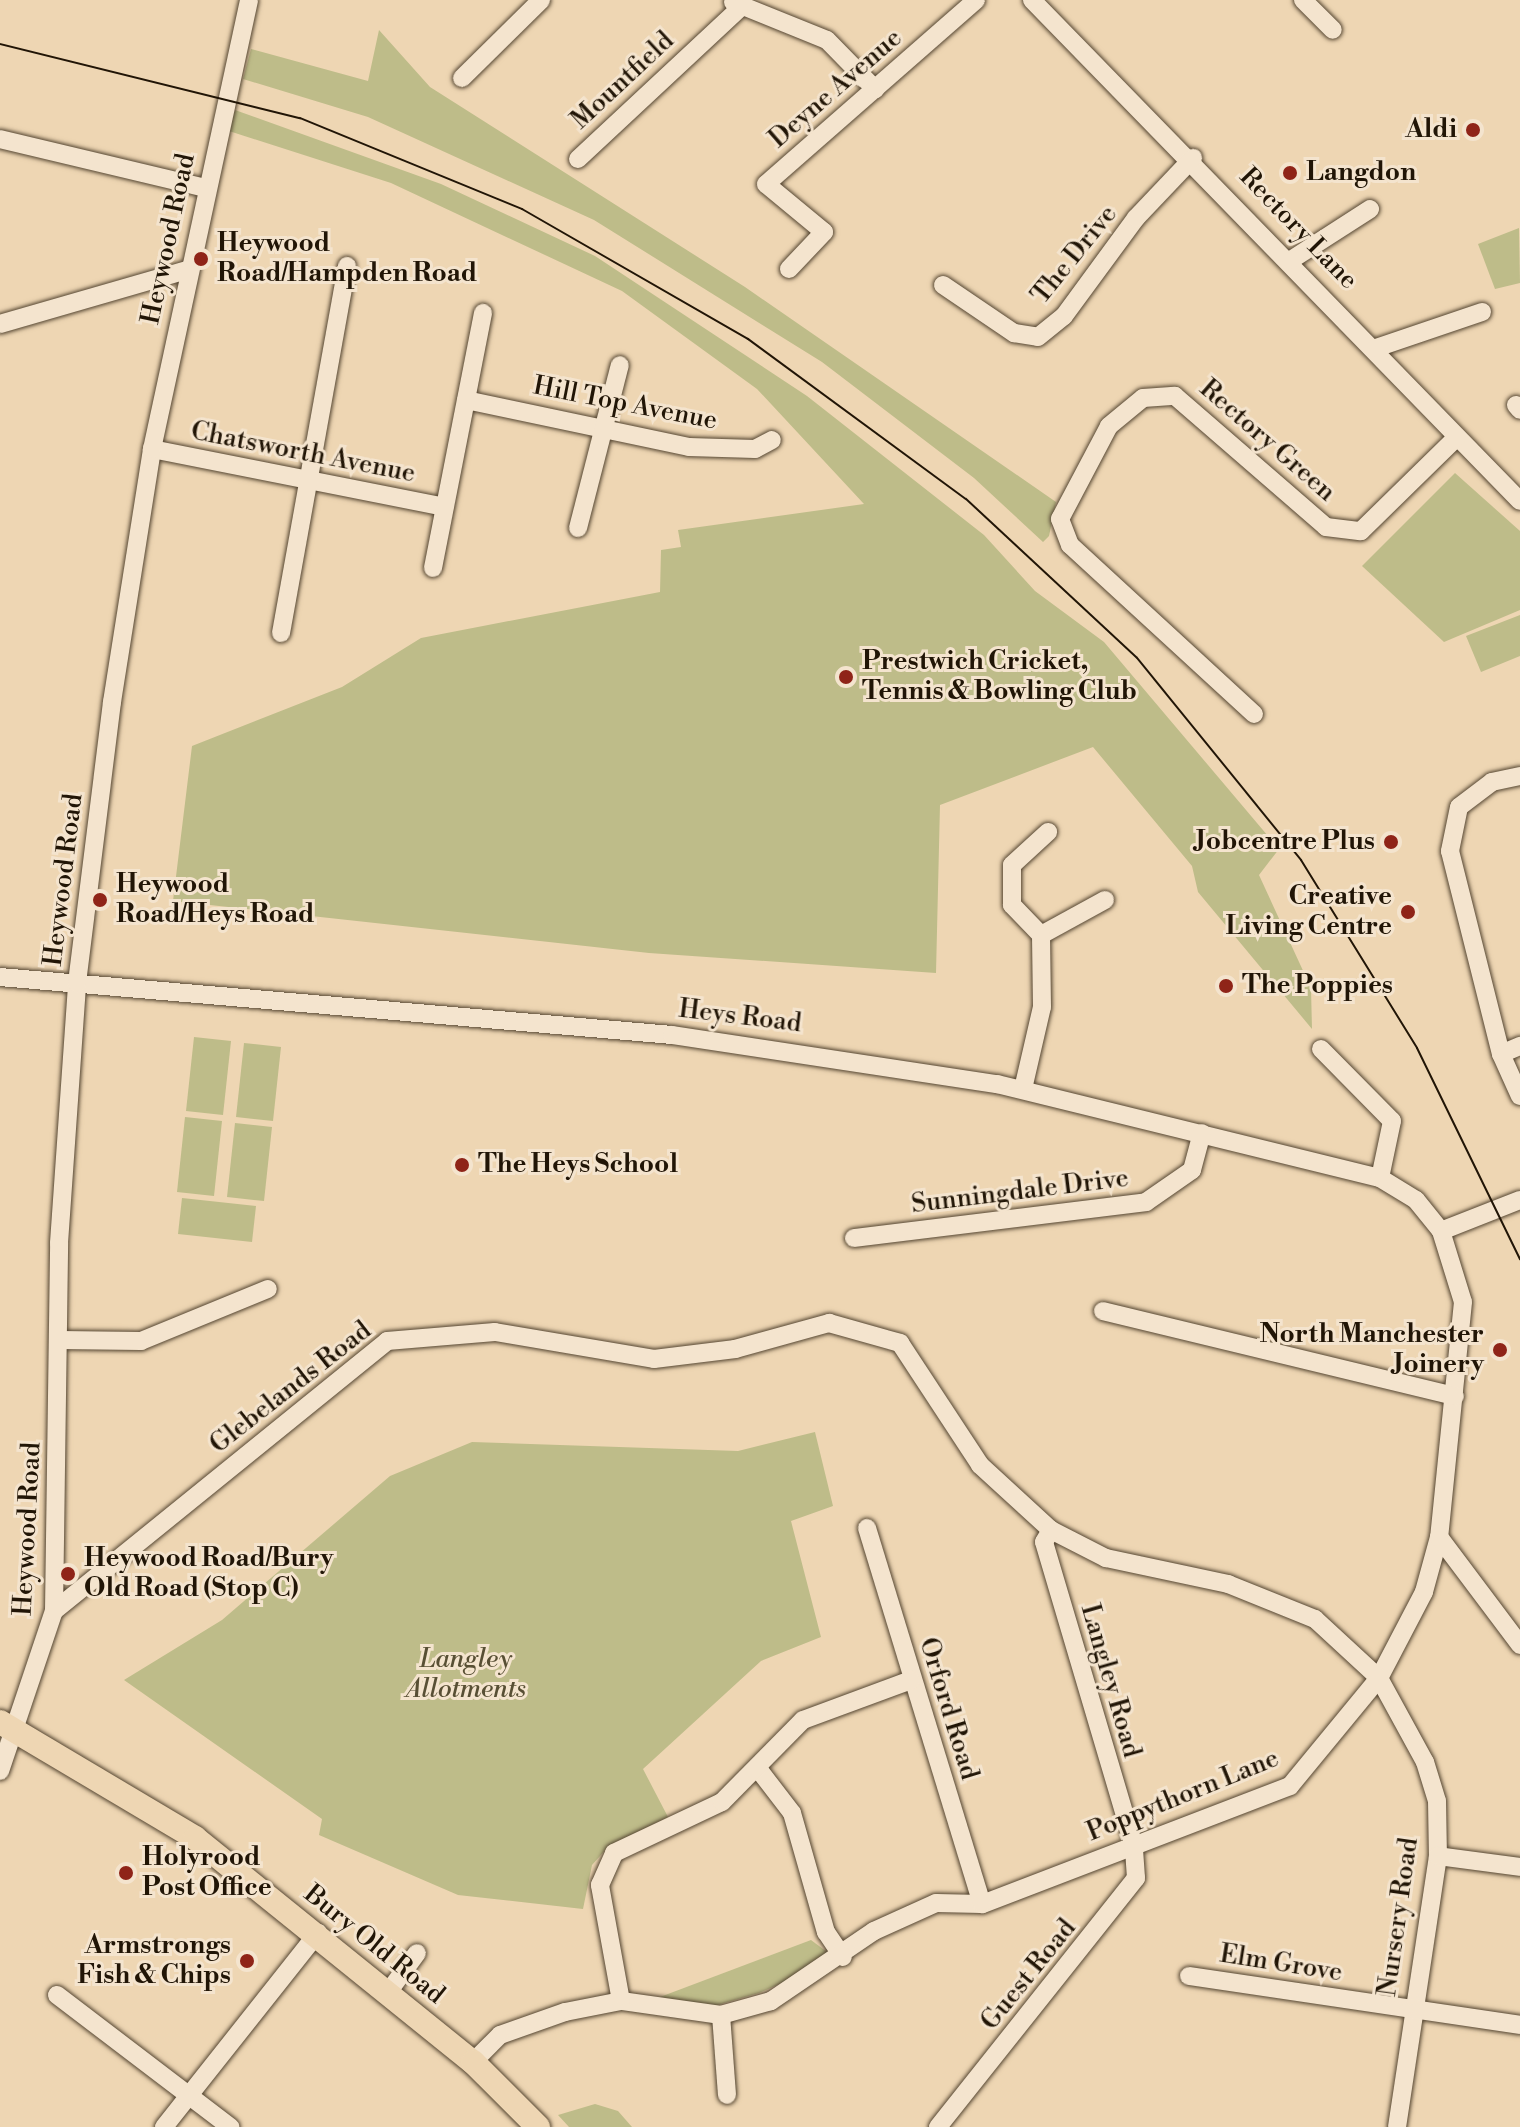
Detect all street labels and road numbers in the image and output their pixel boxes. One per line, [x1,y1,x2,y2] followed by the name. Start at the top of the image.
[763,23,909,155] street label: Deyne Avenue
[565,26,681,136] street label: Mountfield
[136,151,202,327] street label: Heywood Road
[1232,162,1364,296] street label: Rectory Lane
[1026,199,1124,311] street label: The Drive
[530,371,720,437] street label: Hill Top Avenue
[1193,374,1341,508] street label: Rectory Green
[188,416,418,490] street label: Chatsworth Avenue
[38,792,90,968] street label: Heywood Road
[677,994,803,1040] street label: Heys Road
[910,1163,1130,1221] street label: Sunningdale Drive
[204,1315,378,1461] street label: Glebelands Road
[8,1441,48,1617] street label: Heywood Road
[1073,1601,1147,1761] street label: Langley Road
[912,1634,984,1784] street label: Orford Road
[1083,1743,1283,1849] street label: Poppythorn Lane
[1372,1836,1426,1998] street label: Nursery Road
[297,1879,451,2011] street label: Bury Old Road
[975,1913,1083,2037] street label: Guest Road
[1218,1939,1344,1989] street label: Elm Grove

